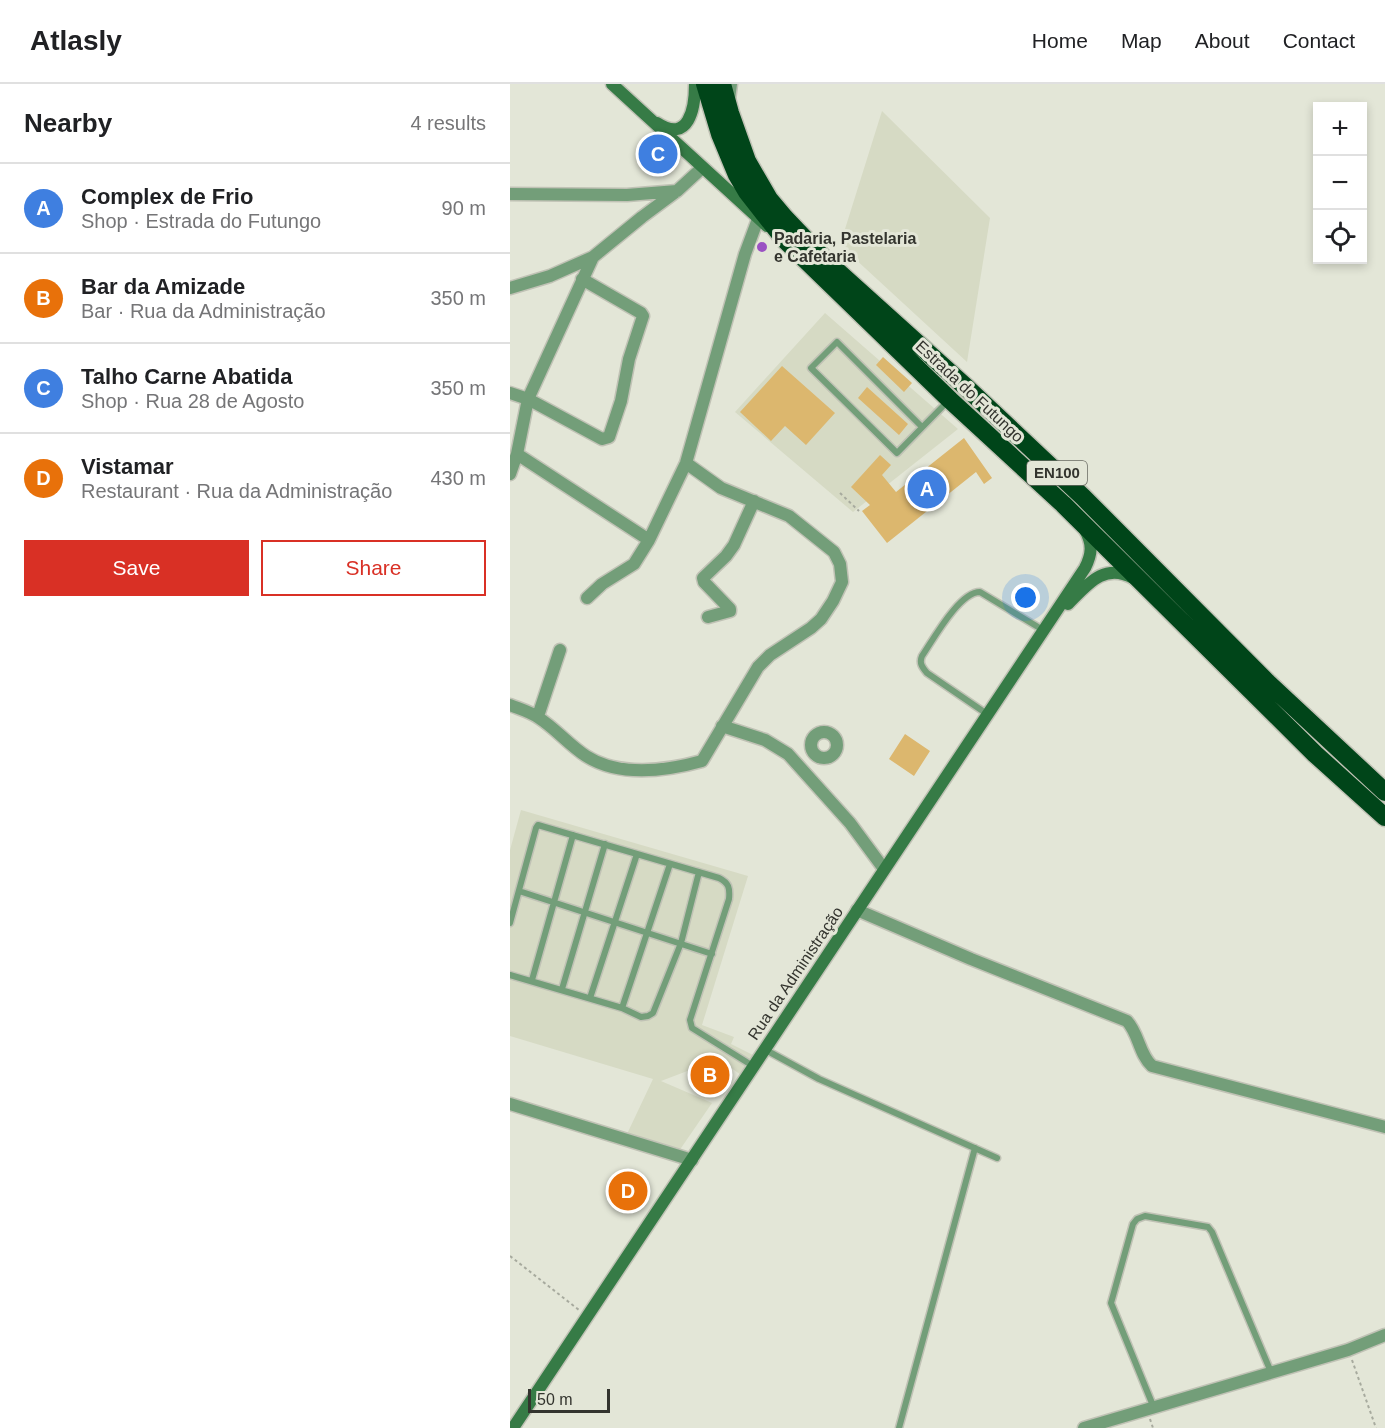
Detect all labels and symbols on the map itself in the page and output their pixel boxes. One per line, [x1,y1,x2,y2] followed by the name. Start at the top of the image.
[638,132,678,176] pin: C
[774,230,916,265] place label: Padaria, Pastelaria e Cafetaria
[755,240,769,254] marker: Padaria, Pastelaria e Cafetaria
[912,337,1027,446] street label: Estrada do Futungo
[1027,461,1087,485] road number: EN100
[908,466,946,512] pin: A
[1011,583,1040,612] your location
[745,904,846,1043] street label: Rua da Administração
[690,1052,730,1098] pin: B
[608,1168,648,1214] pin: D
[528,1386,610,1414] scale bar

